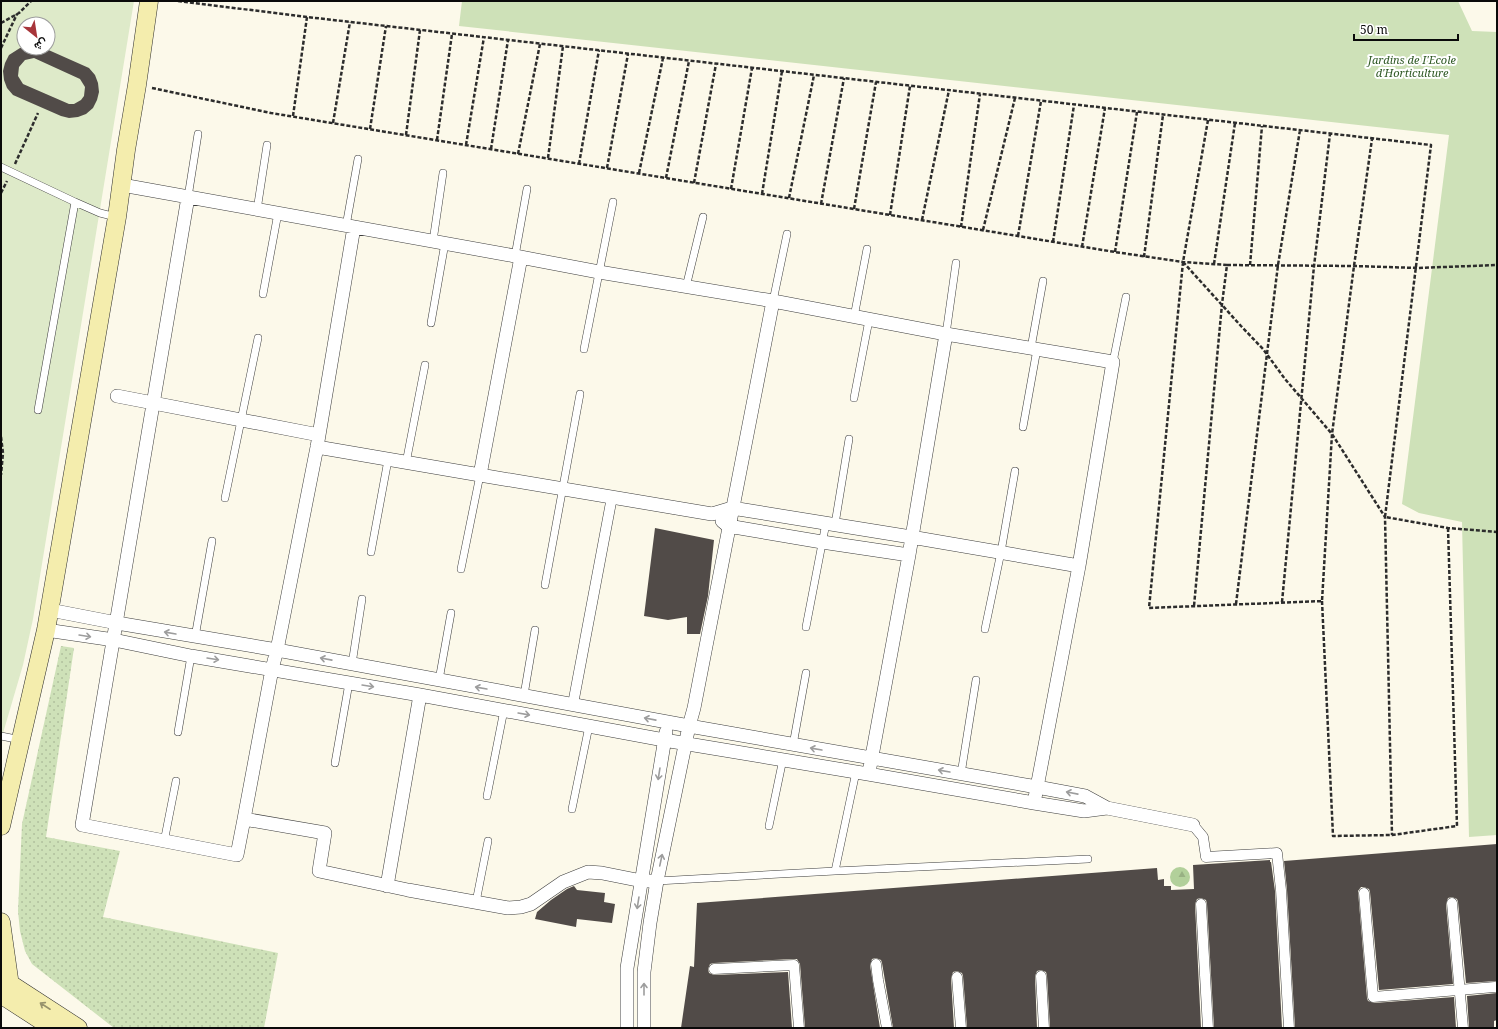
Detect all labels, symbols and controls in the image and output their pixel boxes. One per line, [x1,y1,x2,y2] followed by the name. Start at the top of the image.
[16,16,56,56] north arrow
[1354,16,1458,42] scale bar
[1360,21,1388,38] text: 50 m
[32,35,51,55] text: ش
[1366,52,1457,80] park label: Jardins de I'Ecole d'Horticulture
[164,628,177,636] one-way arrow
[78,632,91,640] one-way arrow
[319,655,332,663] one-way arrow
[206,656,219,664] one-way arrow
[362,683,375,691] one-way arrow
[475,683,488,691] one-way arrow
[517,710,530,718] one-way arrow
[644,714,657,722] one-way arrow
[810,744,823,752] one-way arrow
[938,766,951,774] one-way arrow
[655,767,663,780] one-way arrow
[1066,789,1079,797] one-way arrow
[658,854,666,867] one-way arrow
[634,896,642,909] one-way arrow
[640,983,648,996] one-way arrow
[40,1002,51,1011] one-way arrow

